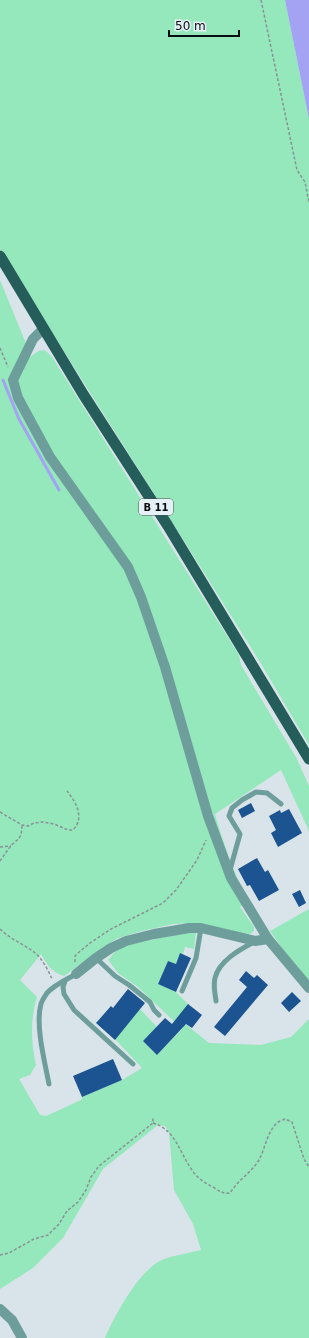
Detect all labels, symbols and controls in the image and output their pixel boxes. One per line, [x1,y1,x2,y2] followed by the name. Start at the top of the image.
[169,12,239,38] scale bar
[175,19,206,33] text: 50 m
[139,499,173,515] road number: B 11

